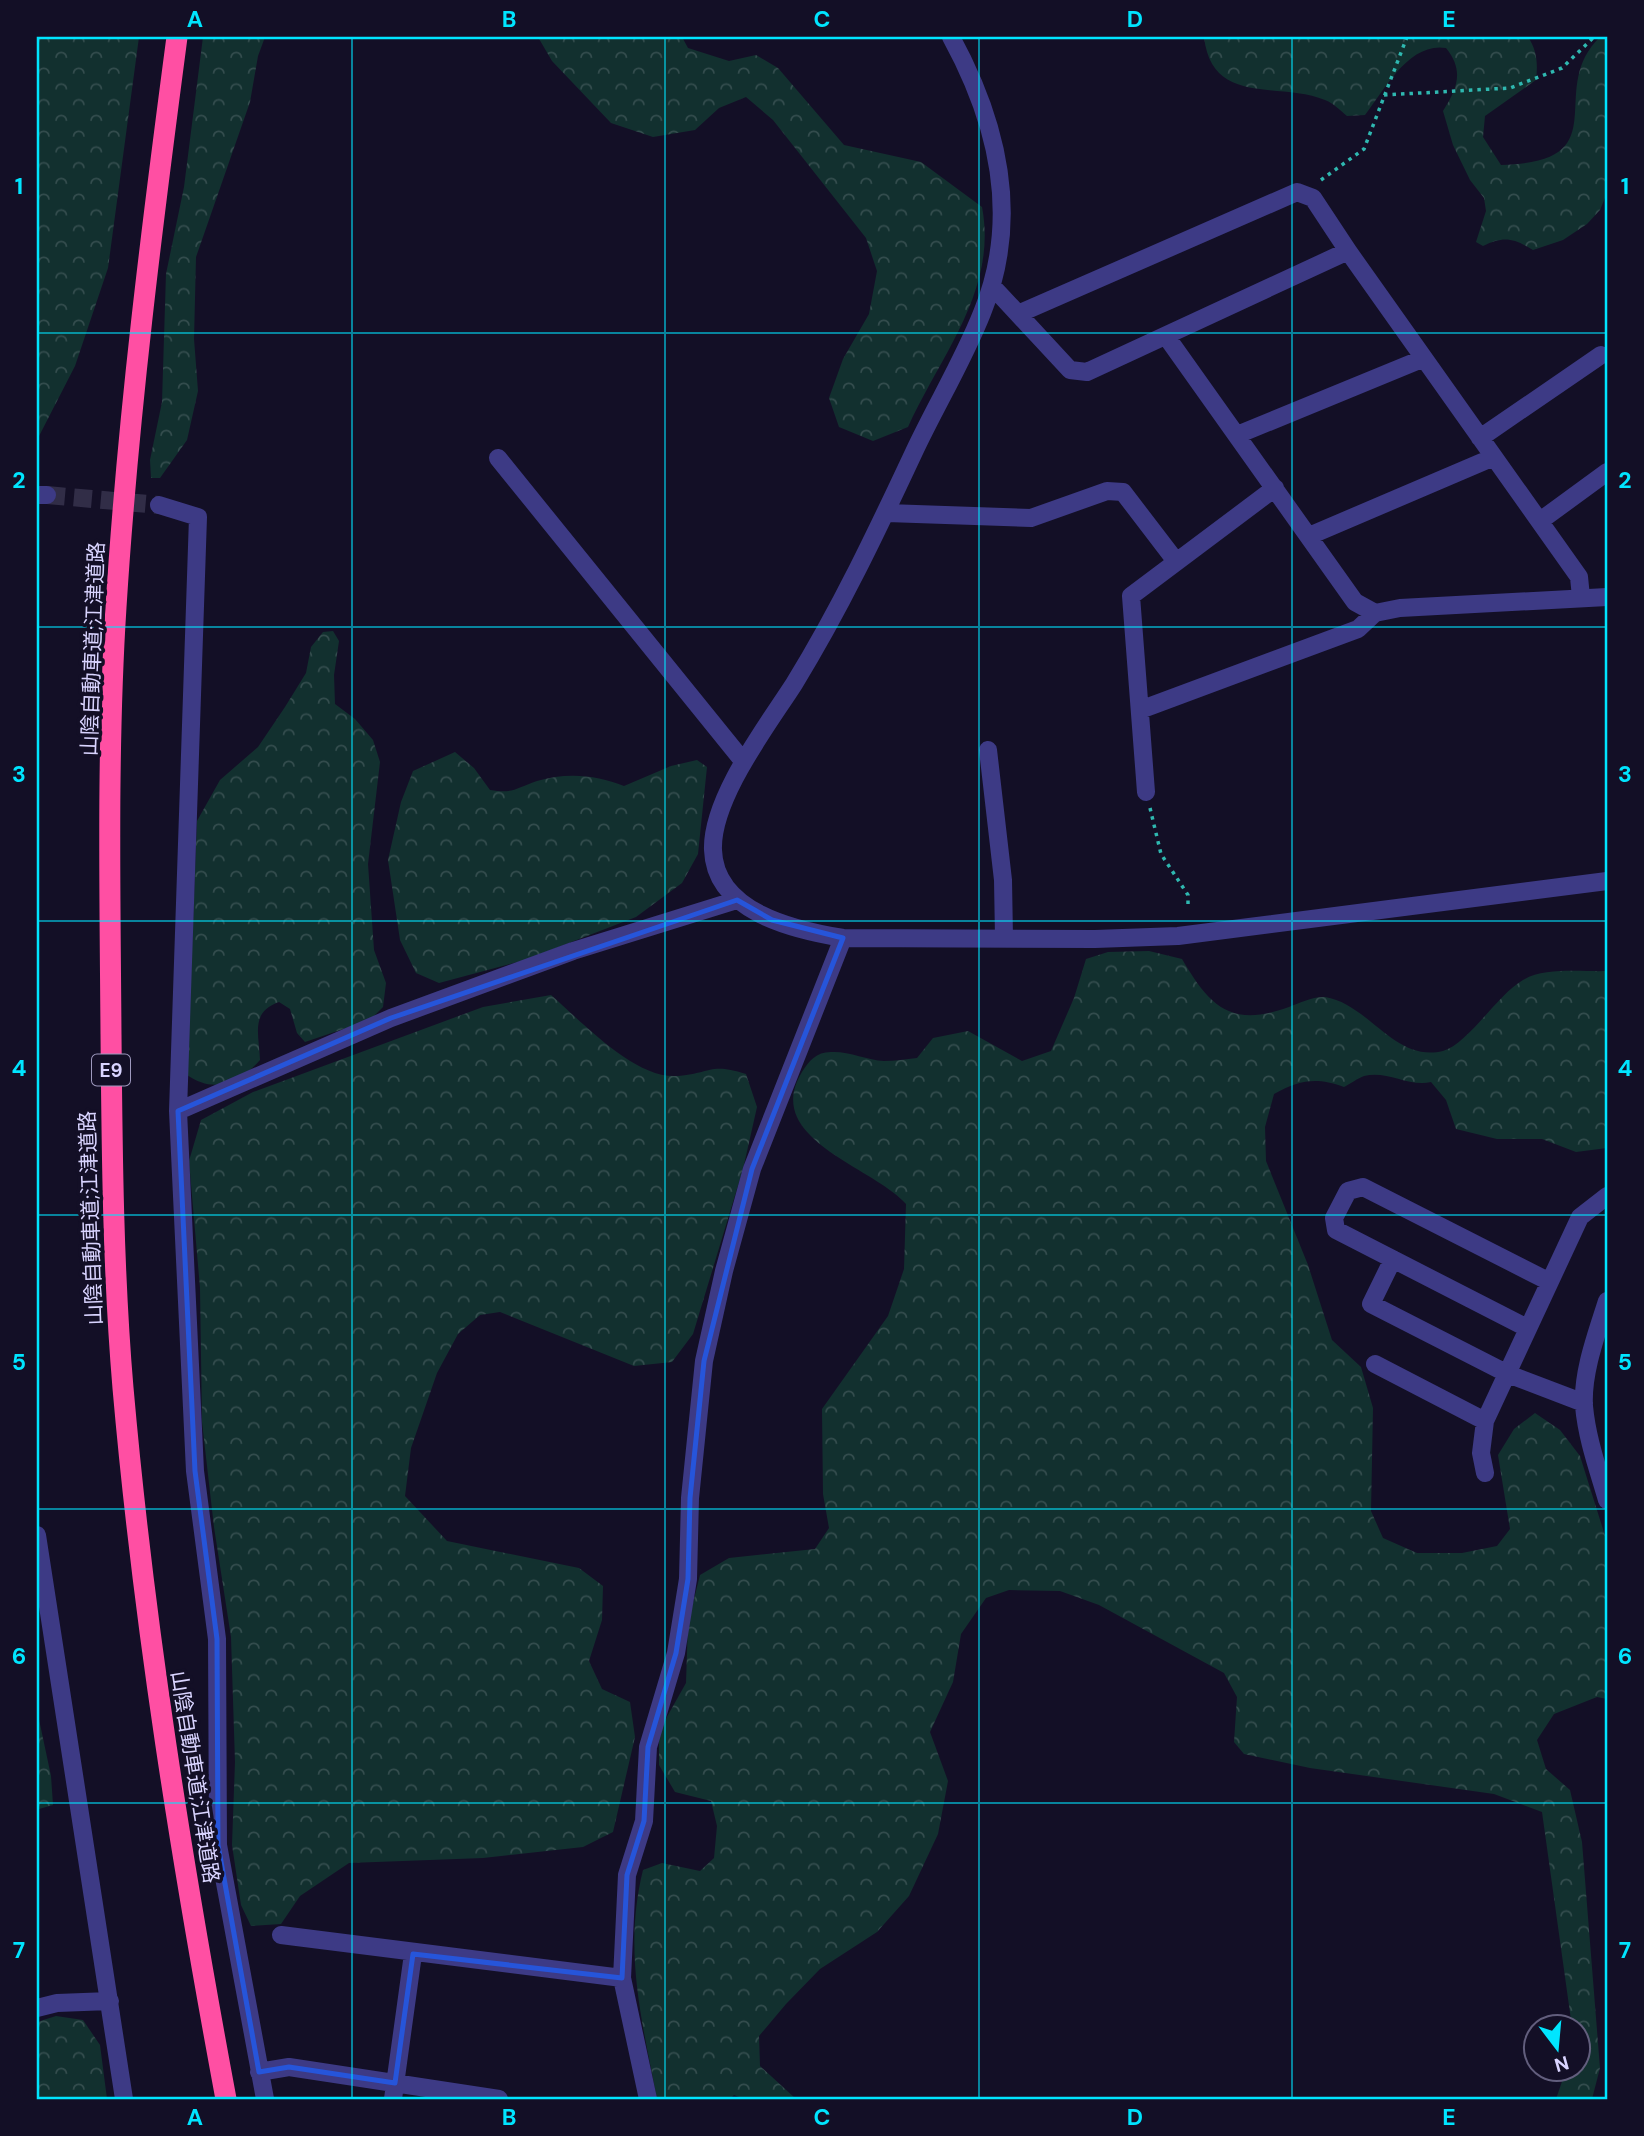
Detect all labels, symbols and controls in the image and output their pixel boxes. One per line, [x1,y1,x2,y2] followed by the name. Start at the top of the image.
[187,4,203,34] text: A
[502,4,516,34] text: B
[814,4,830,34] text: C
[1127,4,1143,34] text: D
[1442,4,1456,34] text: E
[15,171,23,201] text: 1
[1621,171,1629,201] text: 1
[12,465,26,495] text: 2
[1618,465,1632,495] text: 2
[75,541,111,757] street label: 山陰自動車道;江津道路
[12,759,26,789] text: 3
[1618,759,1632,789] text: 3
[12,1053,27,1083] text: 4
[1618,1053,1633,1083] text: 4
[92,1054,130,1086] road number: E9
[73,1110,109,1326] street label: 山陰自動車道;江津道路
[12,1347,26,1377] text: 5
[1618,1347,1632,1377] text: 5
[12,1641,26,1671] text: 6
[1618,1641,1632,1671] text: 6
[164,1669,226,1885] street label: 山陰自動車道;江津道路
[13,1935,25,1965] text: 7
[1619,1935,1631,1965] text: 7
[1522,2014,1592,2084] north arrow
[1551,2050,1572,2078] text: N
[187,2102,203,2132] text: A
[502,2102,516,2132] text: B
[814,2102,830,2132] text: C
[1127,2102,1143,2132] text: D
[1442,2102,1456,2132] text: E

